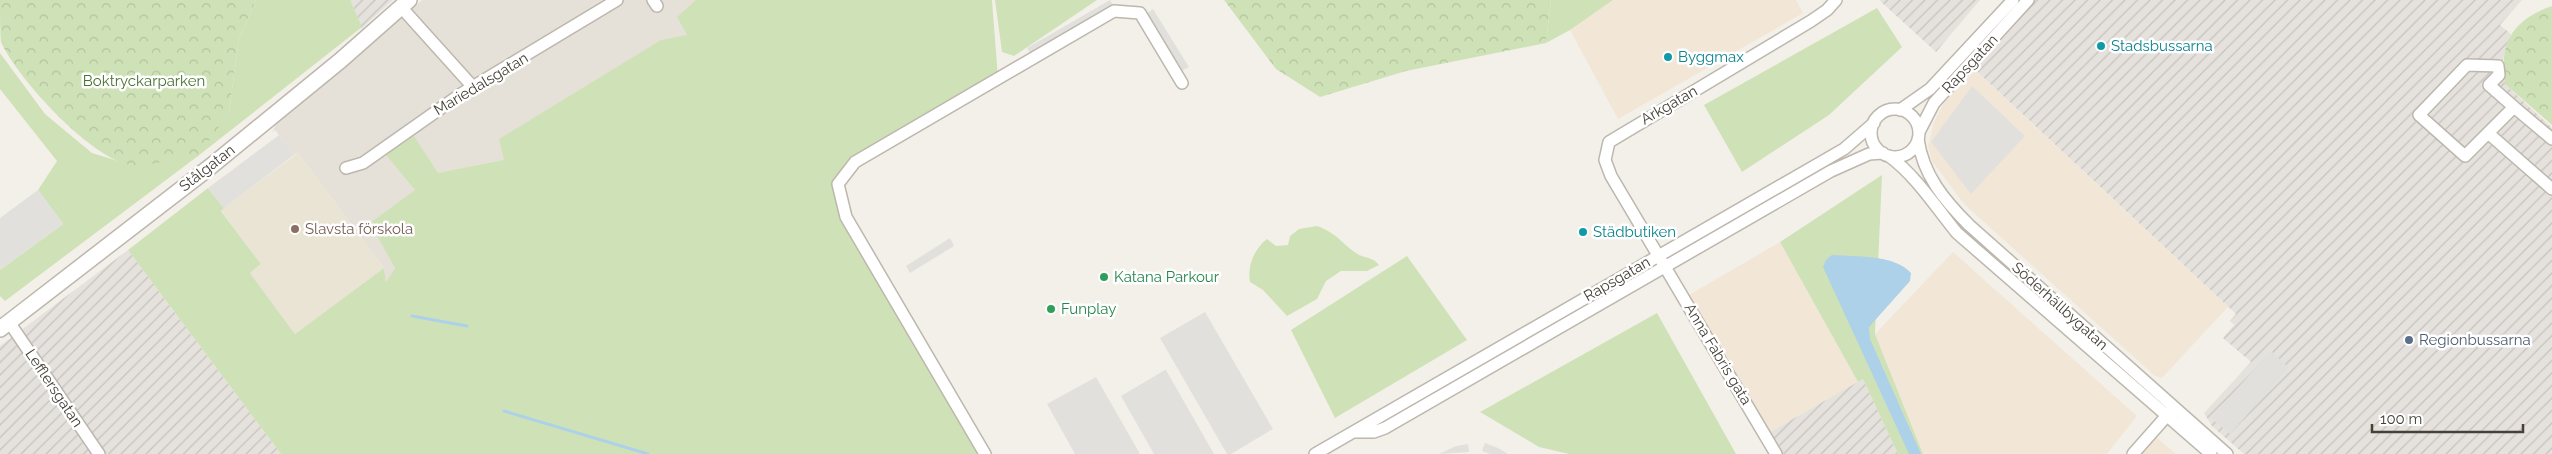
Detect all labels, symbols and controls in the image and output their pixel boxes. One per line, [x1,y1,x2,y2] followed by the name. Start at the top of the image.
[1938,31,2002,97] street label: Rapsgatan
[2111,37,2213,55] place label: Stadsbussarna
[2095,40,2107,52] marker: Stadsbussarna
[1678,48,1744,66] place label: Byggmax
[431,49,531,119] street label: Mariedalsgatan
[1662,51,1674,63] marker: Byggmax
[83,72,205,90] park label: Boktryckarparken
[1638,82,1700,128] street label: Arkgatan
[176,141,238,195] street label: Stålgatan
[305,220,413,238] place label: Slavsta förskola
[289,223,301,235] marker: Slavsta förskola
[1593,223,1676,241] place label: Städbutiken
[1577,226,1589,238] marker: Städbutiken
[1581,253,1653,305] street label: Rapsgatan
[2008,258,2112,354] street label: Söderhällbygatan
[1114,268,1220,286] place label: Katana Parkour
[1098,271,1110,283] marker: Katana Parkour
[1061,300,1116,318] place label: Funplay
[1681,300,1755,408] street label: Anna Fabris gata
[1045,303,1057,315] marker: Funplay
[2419,331,2531,349] place label: Regionbussarna
[2403,334,2415,346] marker: Regionbussarna
[21,346,87,430] street label: Lefflersgatan
[2372,402,2523,434] scale bar
[2380,410,2422,428] text: 100 m

